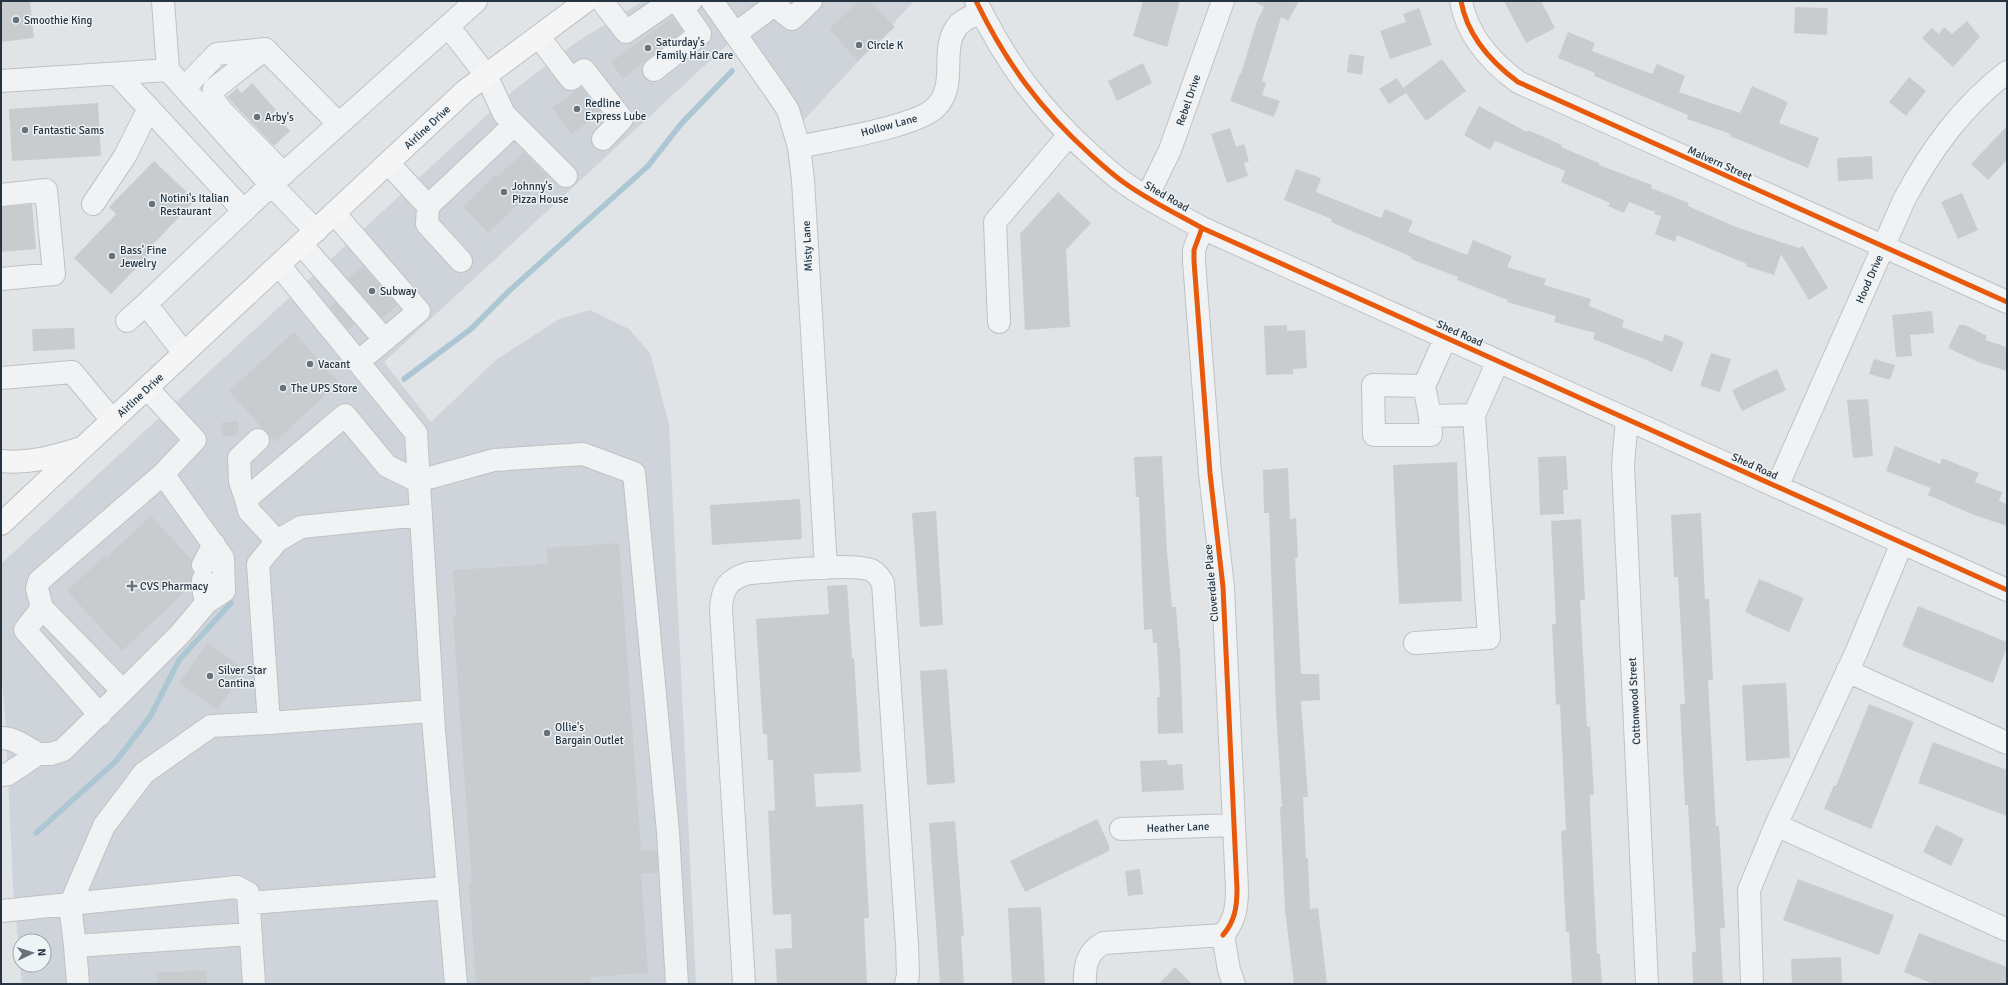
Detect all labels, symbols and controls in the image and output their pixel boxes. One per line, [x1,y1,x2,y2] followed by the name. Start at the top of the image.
[24,14,93,27] place label: Smoothie King
[11,15,21,25] marker: Smoothie King
[656,36,733,62] place label: Saturday's Family Hair Care
[867,39,904,52] place label: Circle K
[854,40,864,50] marker: Circle K
[643,43,653,53] marker: Saturday's Family Hair Care
[1174,73,1203,128] street label: Rebel Drive
[585,97,646,123] place label: Redline Express Lube
[402,103,453,152] street label: Airline Drive
[572,104,582,114] marker: Redline Express Lube
[265,111,294,124] place label: Arby's
[252,112,262,122] marker: Arby's
[859,112,919,139] street label: Hollow Lane
[33,124,104,137] place label: Fantastic Sams
[20,125,30,135] marker: Fantastic Sams
[1686,143,1754,184] street label: Malvern Street
[1142,178,1192,214] street label: Shed Road
[512,180,569,206] place label: Johnny's Pizza House
[499,187,509,197] marker: Johnny's Pizza House
[160,192,229,218] place label: Notini's Italian Restaurant
[147,199,157,209] marker: Notini's Italian Restaurant
[800,220,815,272] street label: Misty Lane
[120,244,167,270] place label: Bass' Fine Jewelry
[107,251,117,261] marker: Bass' Fine Jewelry
[1853,253,1886,305] street label: Hood Drive
[380,285,417,298] place label: Subway
[367,286,377,296] marker: Subway
[1435,317,1485,350] street label: Shed Road
[318,358,350,371] place label: Vacant
[305,359,315,369] marker: Vacant
[115,371,166,420] street label: Airline Drive
[291,382,357,395] place label: The UPS Store
[278,383,288,393] marker: The UPS Store
[1730,450,1780,483] street label: Shed Road
[1202,544,1221,622] street label: Cloverdale Place
[140,580,209,593] place label: CVS Pharmacy
[127,581,137,591] marker: CVS Pharmacy
[1626,657,1643,745] street label: Cottonwood Street
[218,664,267,690] place label: Silver Star Cantina
[205,671,215,681] marker: Silver Star Cantina
[555,721,624,747] place label: Ollie's Bargain Outlet
[542,728,552,738] marker: Ollie's Bargain Outlet
[1146,820,1210,835] street label: Heather Lane
[12,933,52,973] north arrow
[35,948,48,957] text: N

